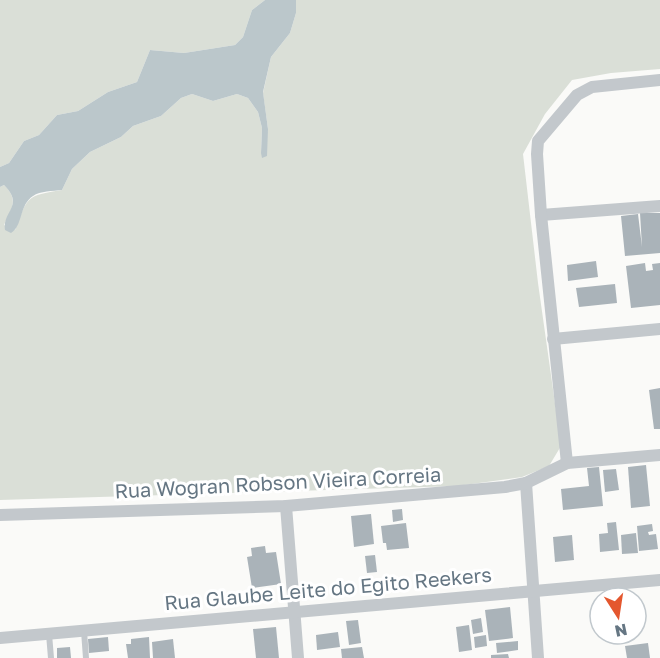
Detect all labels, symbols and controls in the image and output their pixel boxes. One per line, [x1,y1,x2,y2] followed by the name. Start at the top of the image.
[114,461,442,503] street label: Rua Wogran Robson Vieira Correia
[163,562,493,614] street label: Rua Glaube Leite do Egito Reekers
[588,586,648,646] north arrow
[613,620,629,642] text: N

